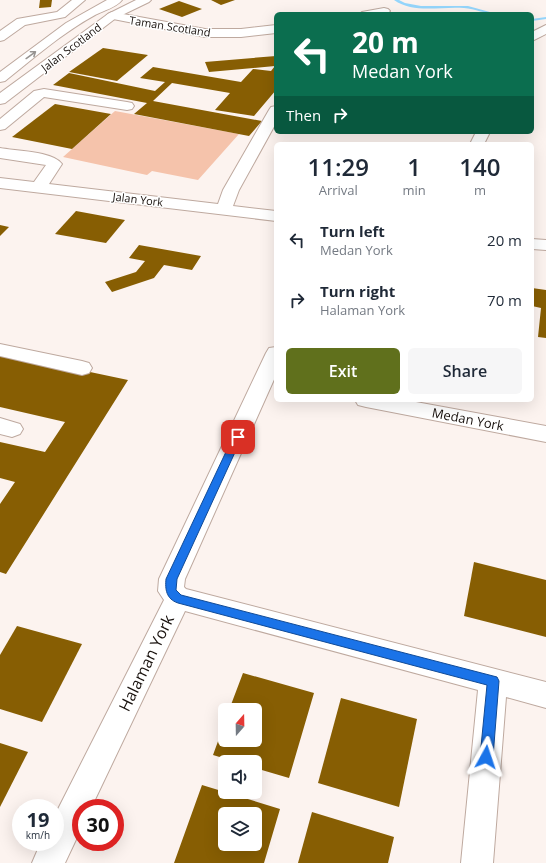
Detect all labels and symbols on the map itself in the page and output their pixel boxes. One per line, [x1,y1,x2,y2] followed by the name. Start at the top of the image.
[128,12,212,40] street label: Taman Scotland
[37,19,104,75] street label: Jalan Scotland
[26,50,37,59] one-way arrow
[111,188,164,210] street label: Jalan York
[431,403,506,435] street label: Medan York
[221,420,255,454] pin
[113,611,179,715] street label: Halaman York
[218,703,262,747] north arrow
[465,736,507,778] position arrow
[72,799,124,851] speed limit sign: 30

